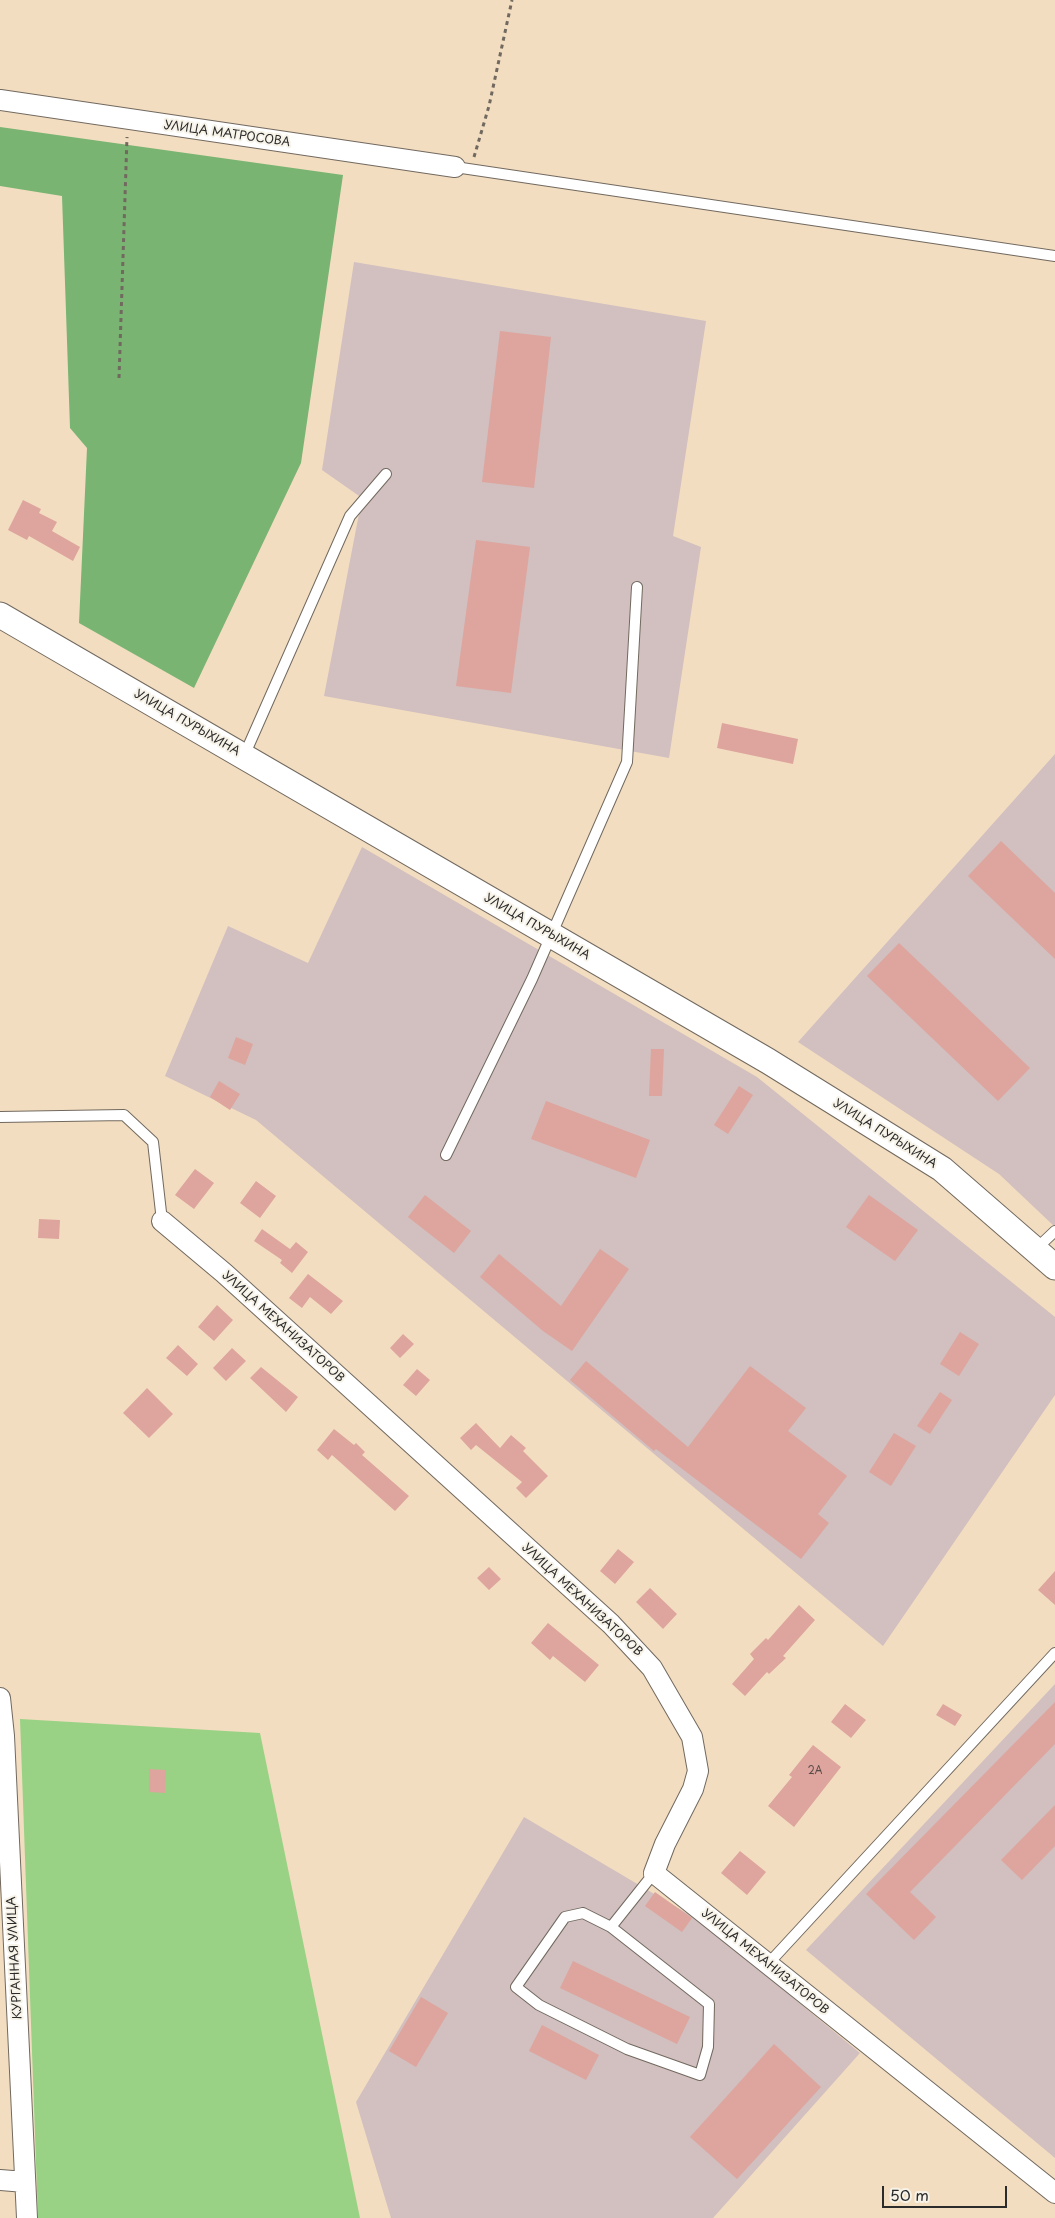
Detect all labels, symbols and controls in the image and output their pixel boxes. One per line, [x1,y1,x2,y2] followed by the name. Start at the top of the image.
[163,118,291,150] street label: УЛИЦА МАТРОСОВА
[132,687,242,759] street label: УЛИЦА ПУРЫХИНА
[482,891,592,963] street label: УЛИЦА ПУРЫХИНА
[831,1096,939,1172] street label: УЛИЦА ПУРЫХИНА
[219,1268,347,1386] street label: УЛИЦА МЕХАНИЗАТОРОВ
[519,1540,645,1660] street label: УЛИЦА МЕХАНИЗАТОРОВ
[808,1765,822,1777] house number: 2А
[5,1896,25,2020] street label: КУРГАННАЯ УЛИЦА
[699,1906,831,2018] street label: УЛИЦА МЕХАНИЗАТОРОВ
[885,2176,1010,2208] scale bar
[890,2183,929,2206] text: 50 m

